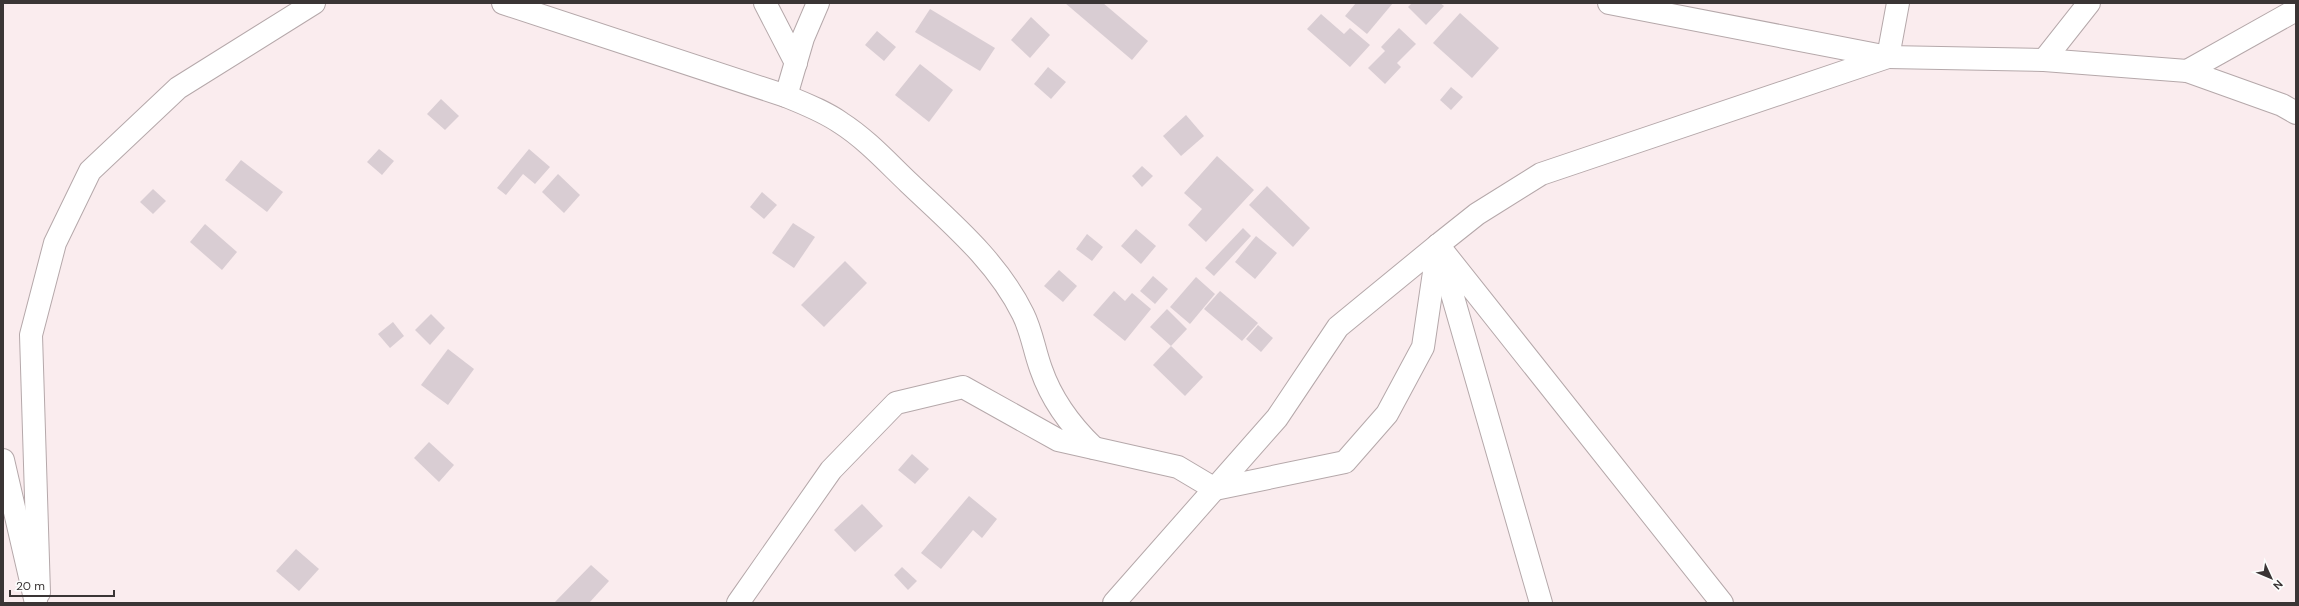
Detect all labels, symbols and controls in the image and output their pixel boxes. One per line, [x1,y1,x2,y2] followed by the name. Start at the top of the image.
[2251,558,2291,598] north arrow
[10,572,114,598] scale bar
[2270,577,2286,593] text: N
[16,578,45,594] text: 20 m

